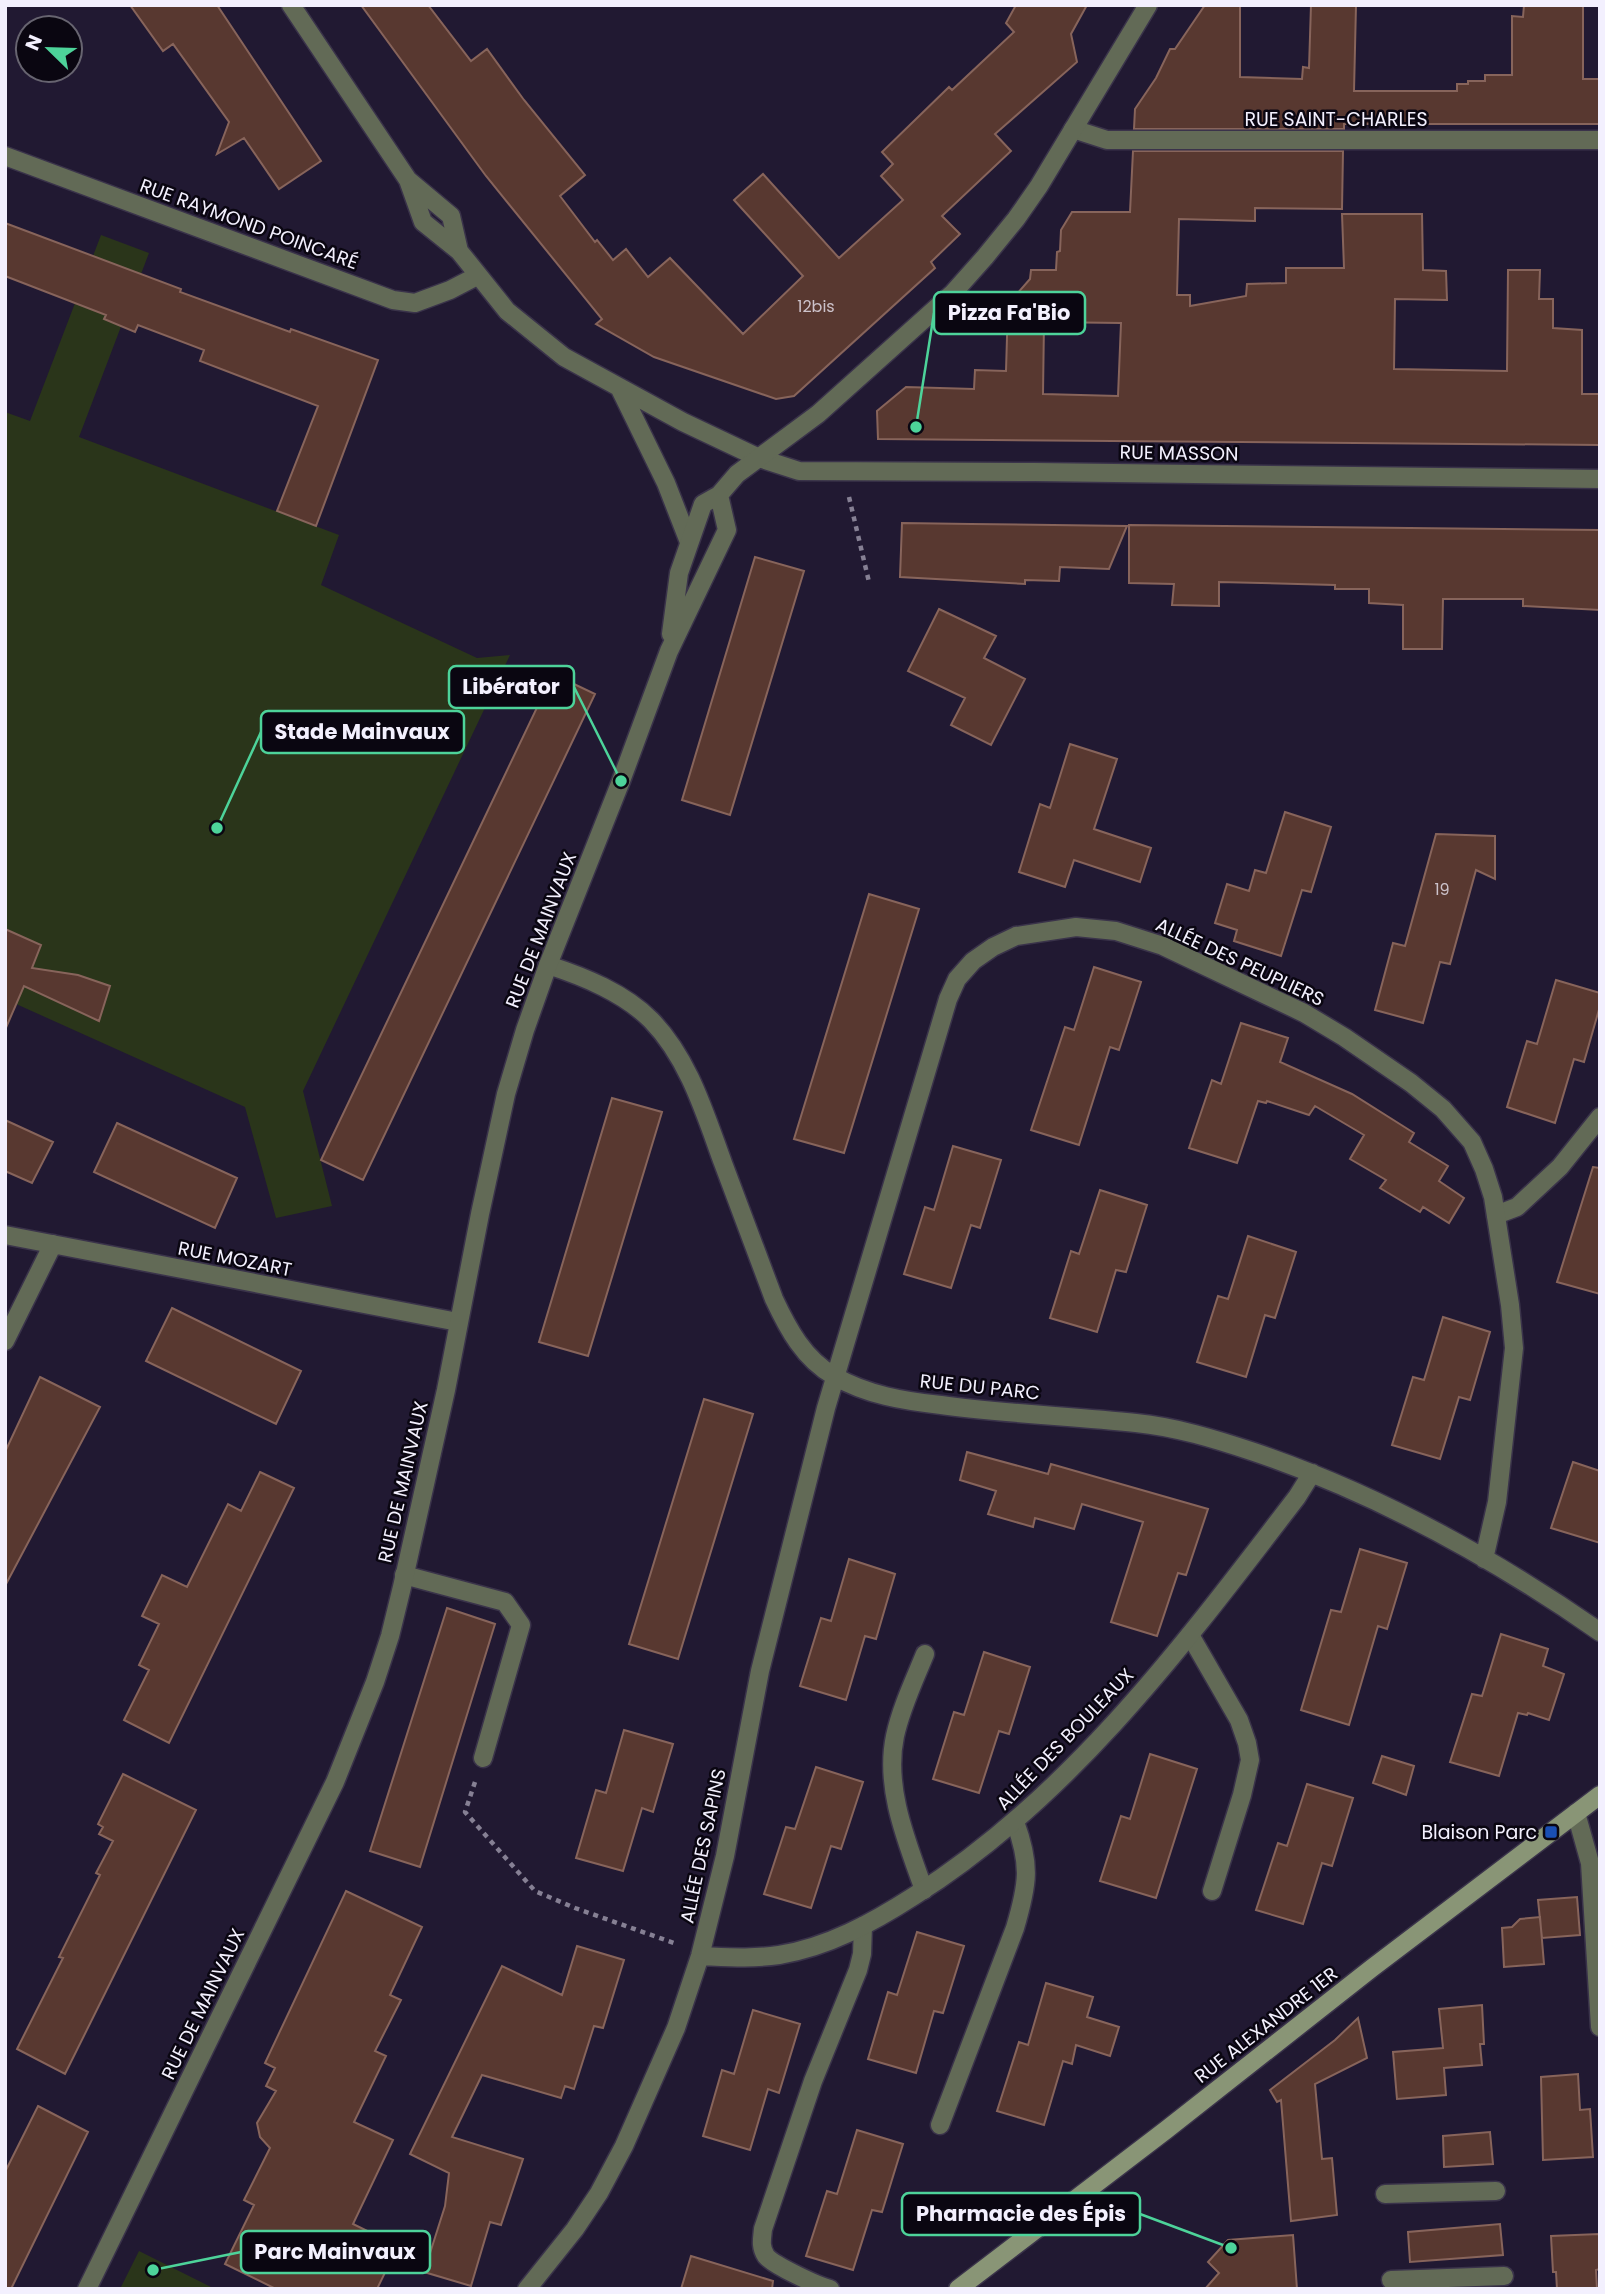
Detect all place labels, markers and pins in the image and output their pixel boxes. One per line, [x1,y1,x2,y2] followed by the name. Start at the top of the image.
[934,292,1085,334] callout: Pizza Fa'Bio
[449,666,574,708] callout: Libérator
[261,711,464,753] callout: Stade Mainvaux
[1421,1819,1537,1846] place label: Blaison Parc
[1543,1824,1559,1840] marker: Blaison Parc
[902,2193,1140,2235] callout: Pharmacie des Épis
[241,2231,430,2273] callout: Parc Mainvaux

